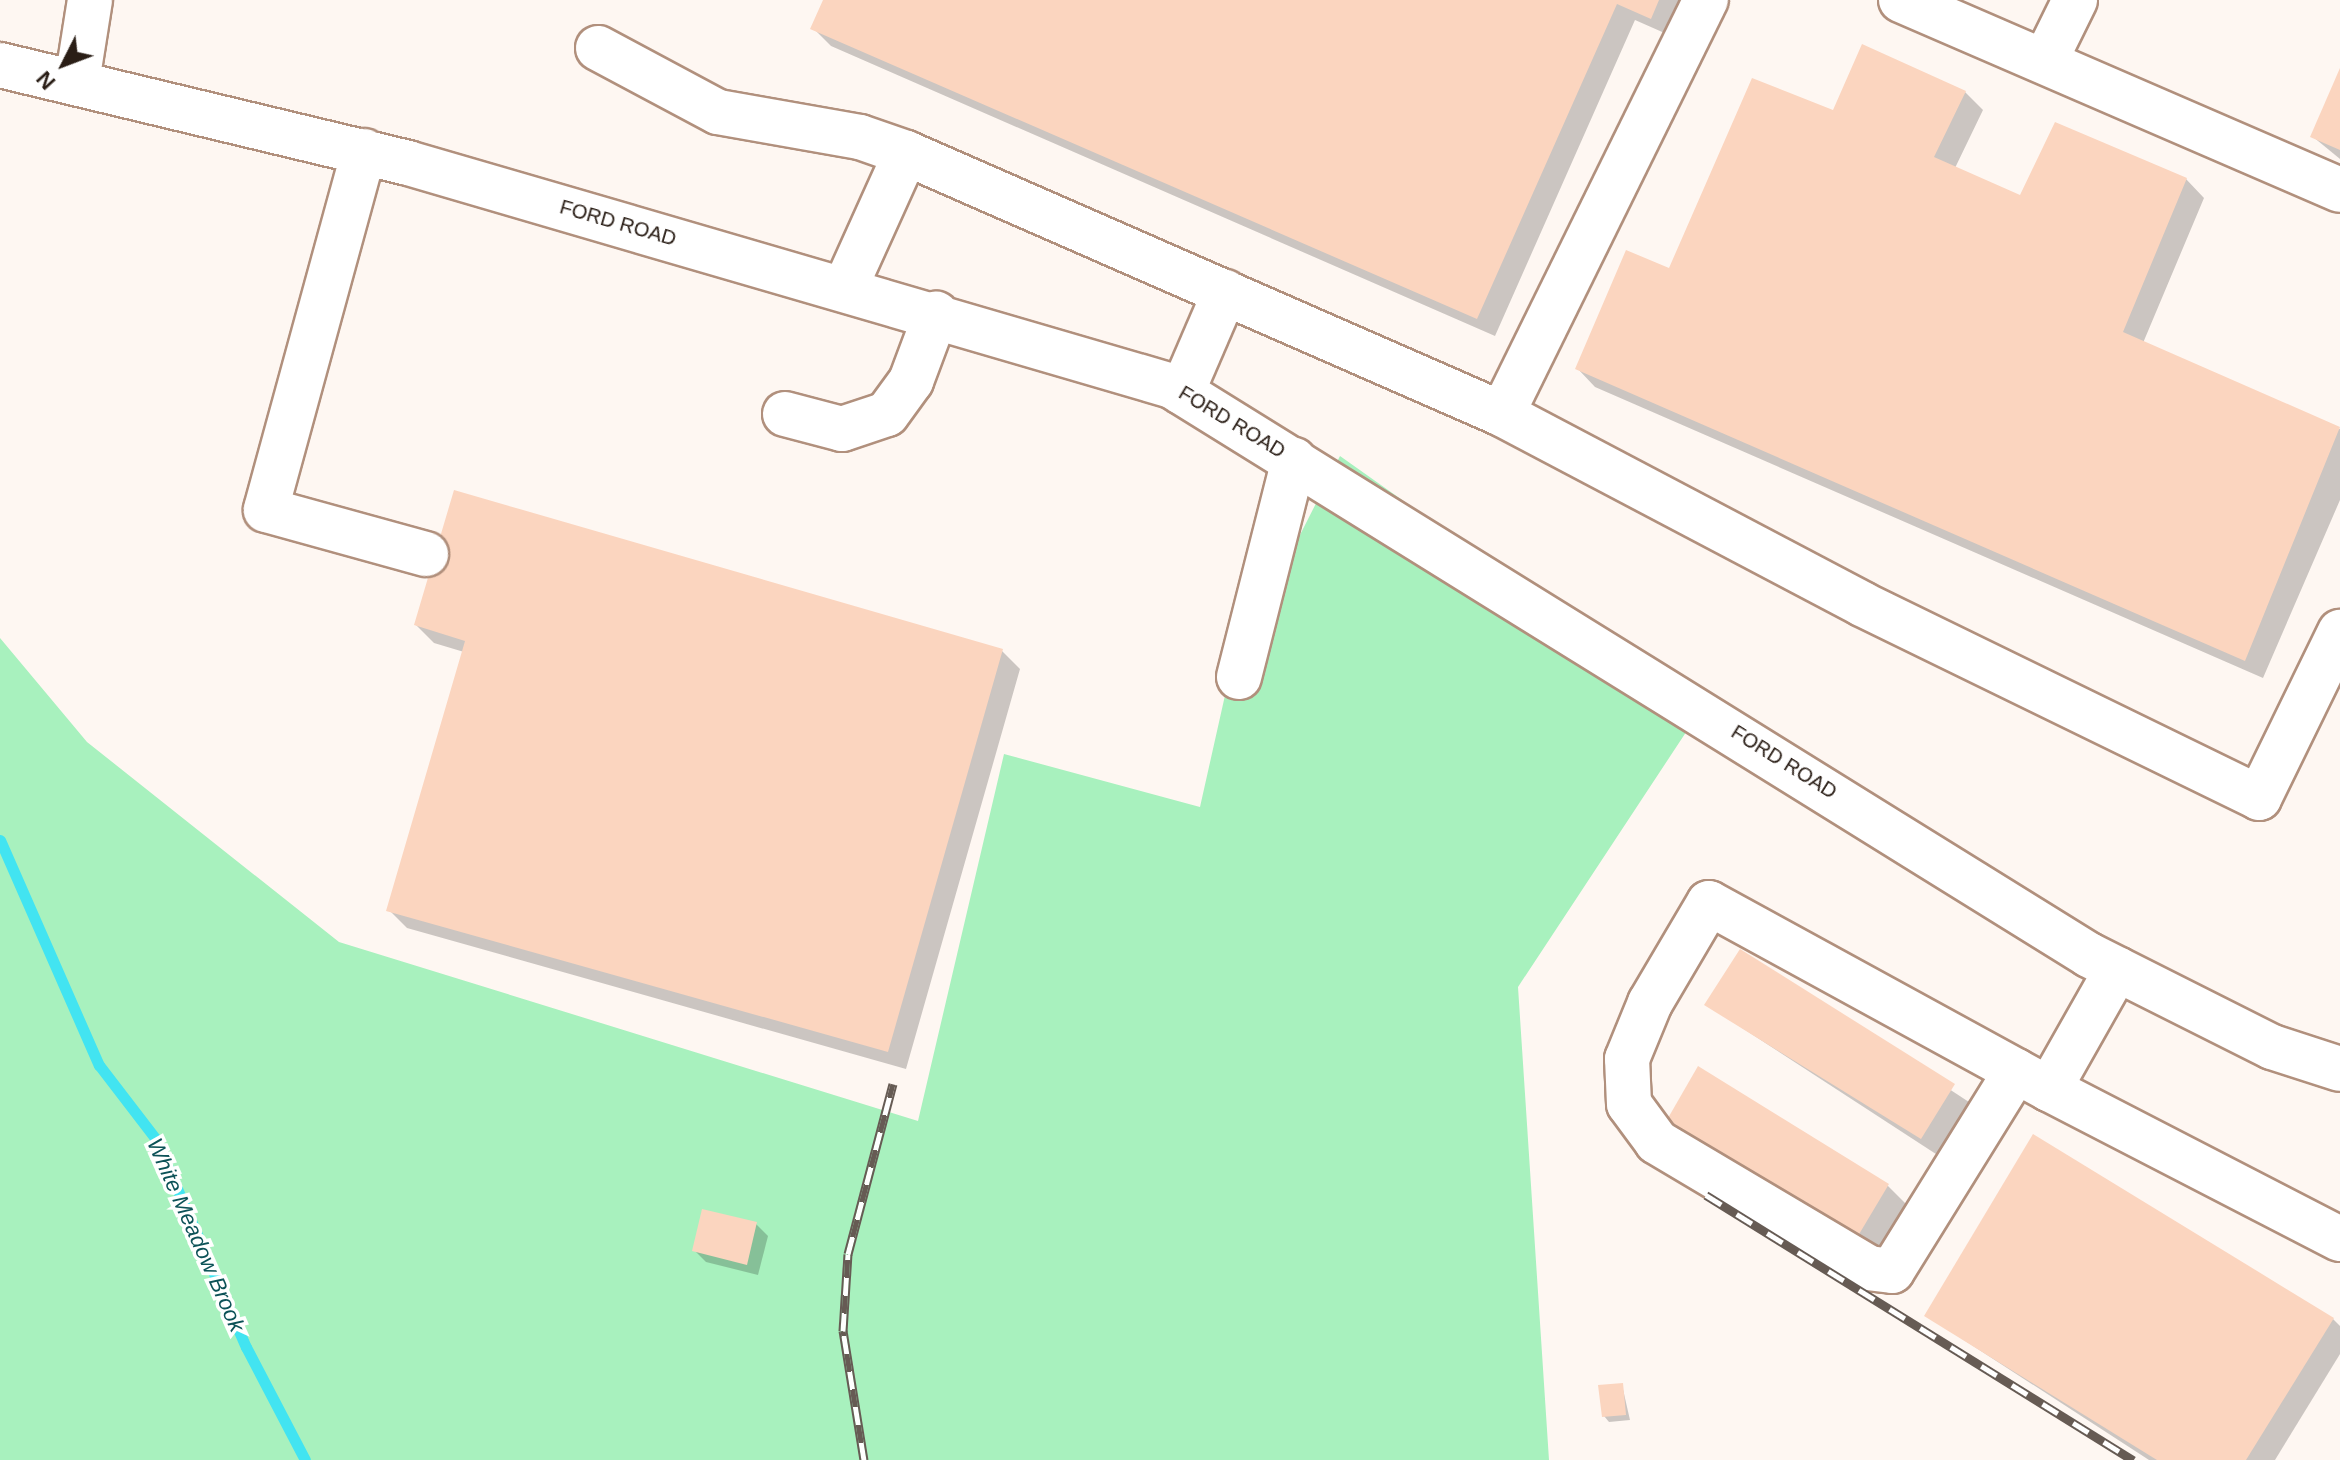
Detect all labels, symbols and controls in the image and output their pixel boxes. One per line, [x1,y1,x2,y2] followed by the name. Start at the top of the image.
[24,24,104,104] north arrow
[31,66,60,95] text: N
[557,195,679,251] street label: FORD ROAD
[1174,381,1290,463] street label: FORD ROAD
[1727,720,1841,804] street label: FORD ROAD
[141,1134,251,1336] water label: White Meadow Brook

